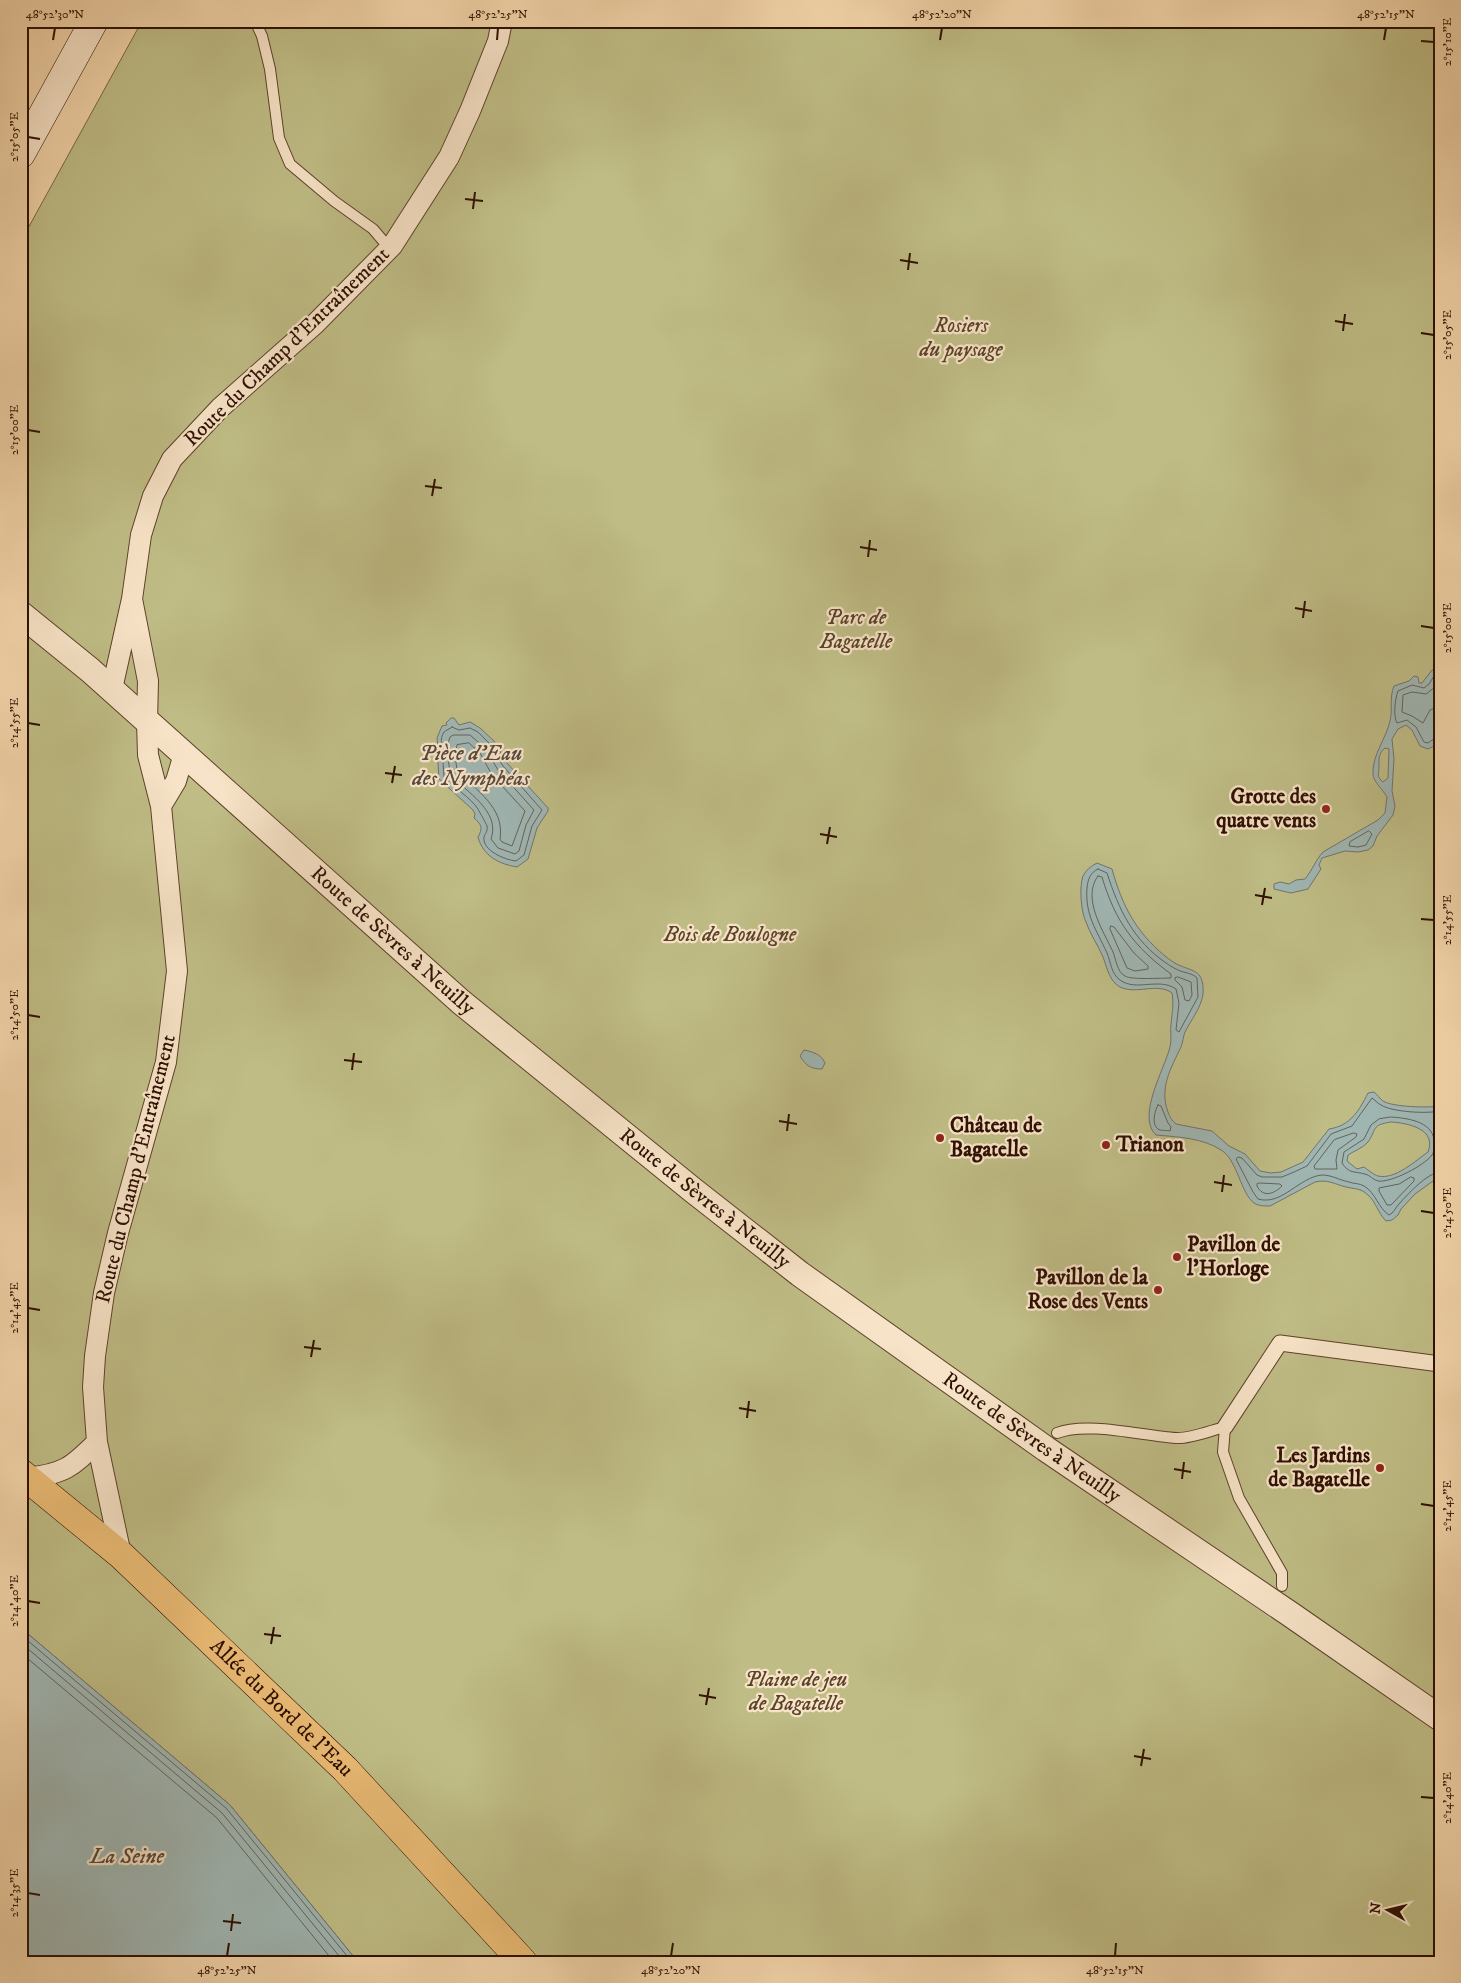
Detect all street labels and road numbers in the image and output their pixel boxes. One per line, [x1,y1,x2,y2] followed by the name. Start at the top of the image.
[179,242,396,452] street label: Route du Champ d'Entraînement
[305,861,481,1022] street label: Route de Sèvres à Neuilly
[90,1032,182,1306] street label: Route du Champ d'Entraînement
[614,1123,797,1275] street label: Route de Sèvres à Neuilly
[937,1366,1127,1509] street label: Route de Sèvres à Neuilly
[204,1634,359,1782] street label: Allée du Bord de l'Eau

